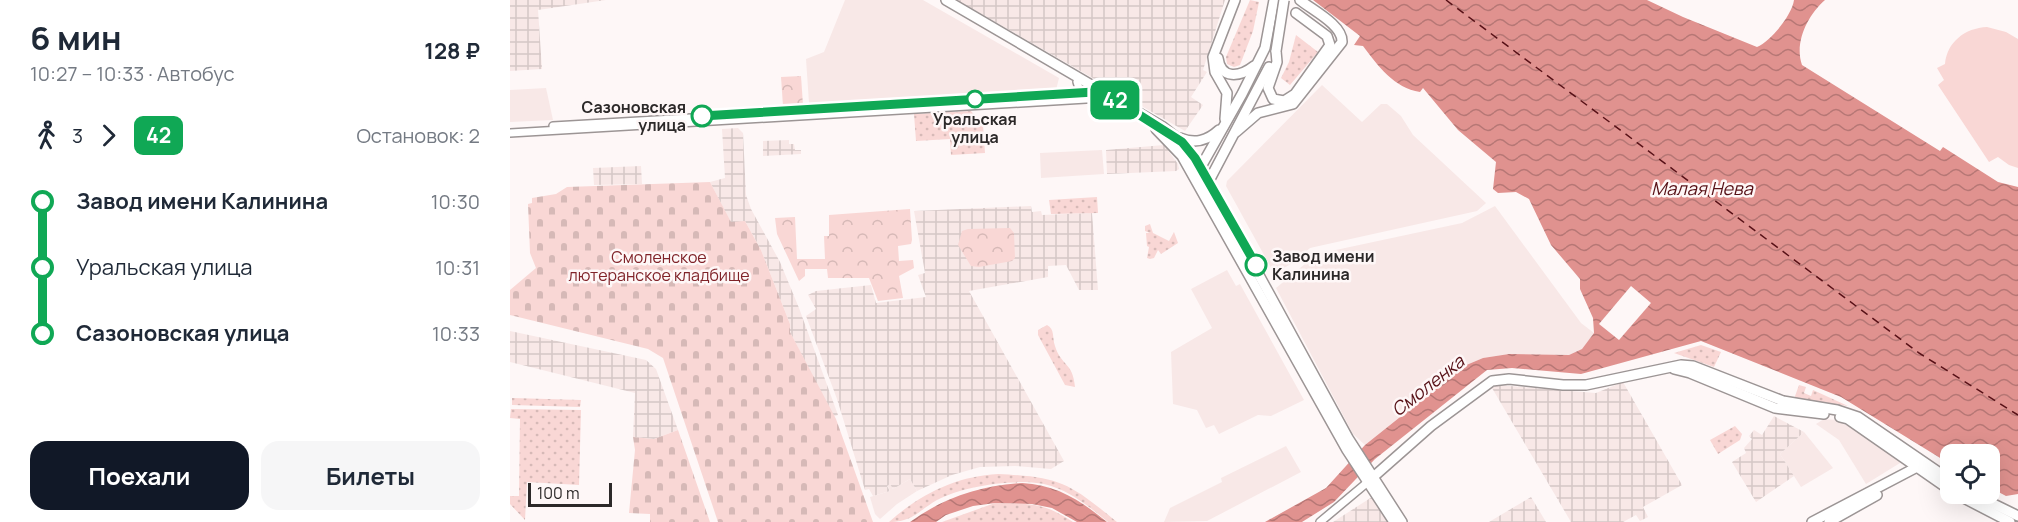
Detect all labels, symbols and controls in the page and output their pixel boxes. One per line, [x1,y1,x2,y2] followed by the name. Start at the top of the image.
[30,15,122,60] text: 6 мин
[424,36,480,66] text: 128 ₽
[30,60,234,87] text: 10:27 – 10:33 · Автобус
[1088,80,1142,120] line badge: 42
[1102,86,1128,114] text: 42
[966,90,984,108] marker: Уральская улица
[582,96,686,136] place label: Сазоновская улица
[691,105,713,127] marker: Сазоновская улица
[933,108,1017,148] place label: Уральская улица
[30,119,63,152] icon: walk
[92,119,125,152] icon: forward
[146,121,171,149] text: 42
[72,122,83,149] text: 3
[356,122,480,149] text: Остановок: 2
[1651,176,1754,200] water label: Малая Нева
[76,186,328,216] text: Завод имени Калинина
[431,188,480,215] text: 10:30
[1272,245,1374,285] place label: Завод имени Калинина
[568,246,750,286] park label: Смоленское лютеранское кладбище
[76,252,253,282] text: Уральская улица
[435,254,480,281] text: 10:31
[1245,254,1267,276] marker: Завод имени Калинина
[76,318,290,348] text: Сазоновская улица
[432,320,480,347] text: 10:33
[1386,349,1470,421] water label: Смоленка
[30,441,249,510] button: Поехали
[261,441,480,510] button: Билеты
[1940,444,2000,504] map controls
[1940,444,2000,504] button: locate
[528,480,612,508] scale bar
[537,482,580,504] text: 100 m

